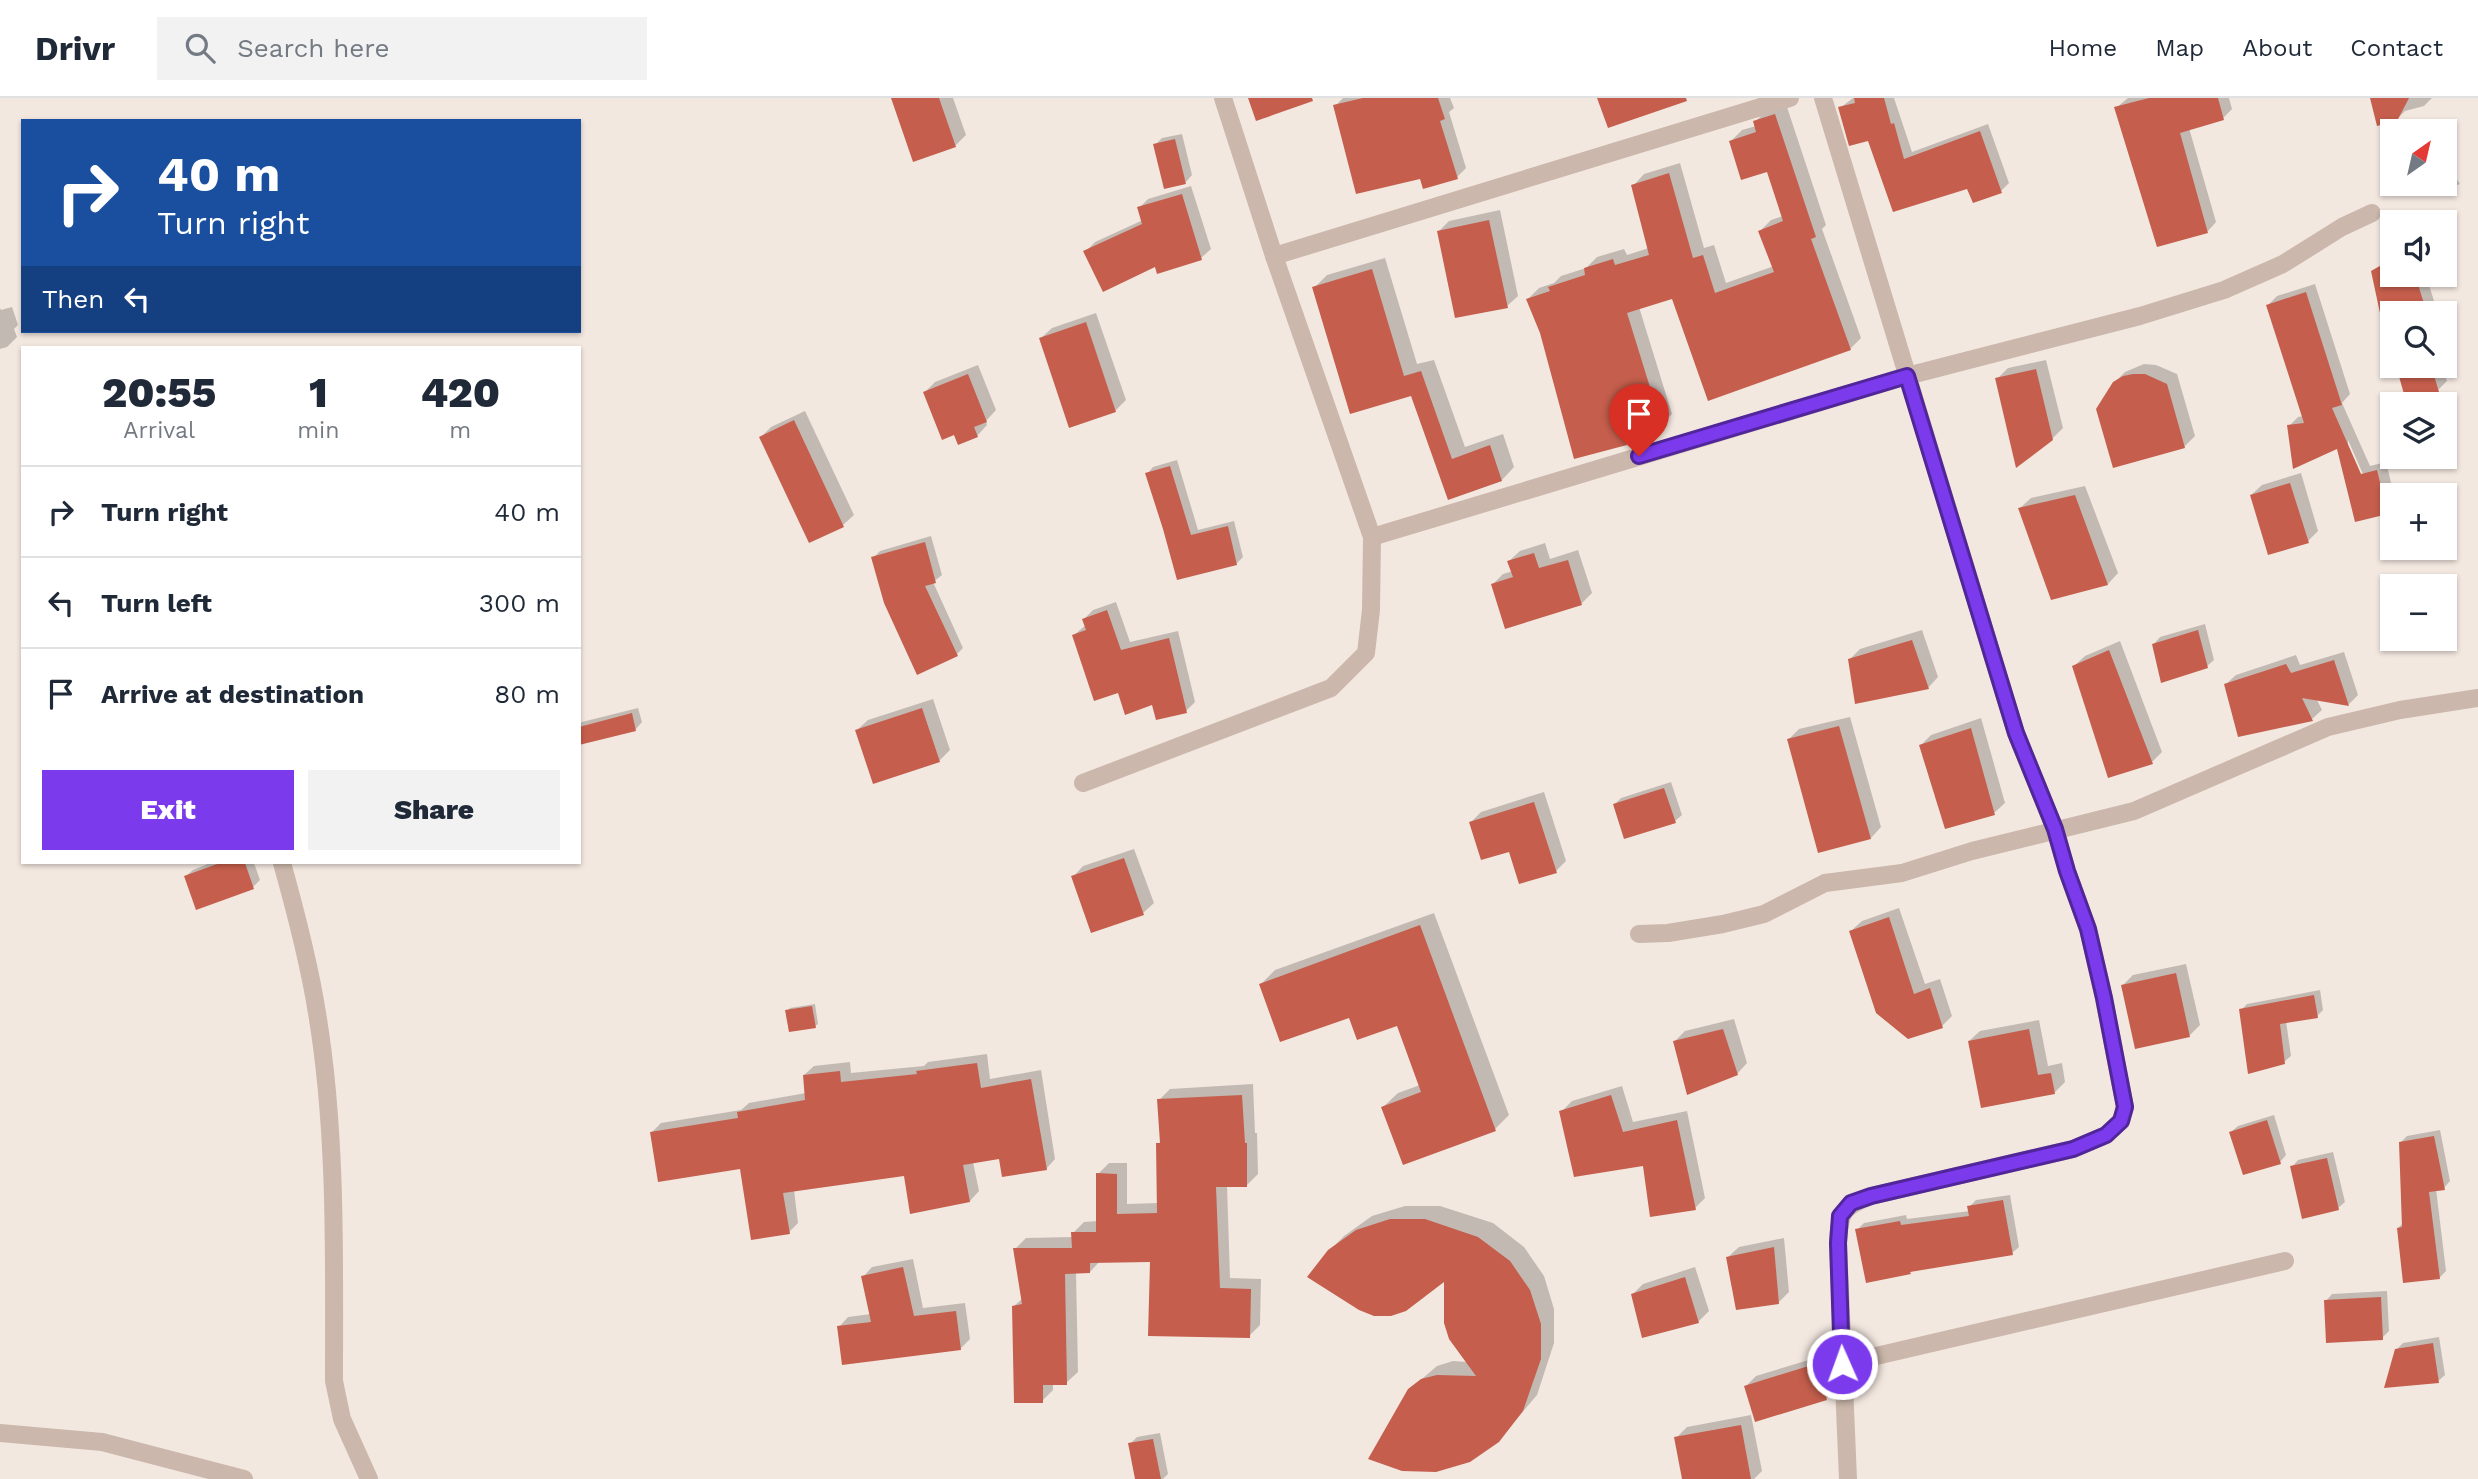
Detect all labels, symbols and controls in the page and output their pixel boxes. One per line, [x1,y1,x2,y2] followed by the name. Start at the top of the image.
[157,17,647,80] search box
[35,29,115,68] text: Drivr
[181,29,219,67] icon: search
[237,33,390,63] text: Search here
[2049,34,2117,62] text: Home
[2155,34,2204,62] text: Map
[2242,34,2312,62] text: About
[2350,34,2443,62] text: Contact
[2380,119,2457,196] north arrow
[2380,119,2457,651] map controls
[157,145,280,203] text: 40 m
[42,147,133,238] icon: right
[157,204,309,242] text: Turn right
[2380,210,2457,287] button: sound
[118,280,156,318] icon: left
[42,284,104,314] text: Then
[2380,301,2457,378] button: search
[102,368,216,417] text: 20:55
[309,368,328,417] text: 1
[420,368,500,417] text: 420
[1609,384,1669,456] pin
[2380,392,2457,469] button: layers
[1620,395,1658,433] icon: arrive
[123,417,195,444] text: Arrival
[297,417,339,444] text: min
[449,417,471,444] text: m
[2380,483,2457,560] button: +
[42,493,80,531] icon: right
[101,497,228,527] text: Turn right
[494,497,560,527] text: 40 m
[2380,574,2457,651] button: −
[42,584,80,622] icon: left
[101,588,212,618] text: Turn left
[479,588,560,618] text: 300 m
[42,675,80,713] icon: arrive
[101,679,364,709] text: Arrive at destination
[494,679,560,709] text: 80 m
[42,770,294,850] button: Exit
[308,770,560,850] button: Share
[1805,1327,1879,1401] position arrow

